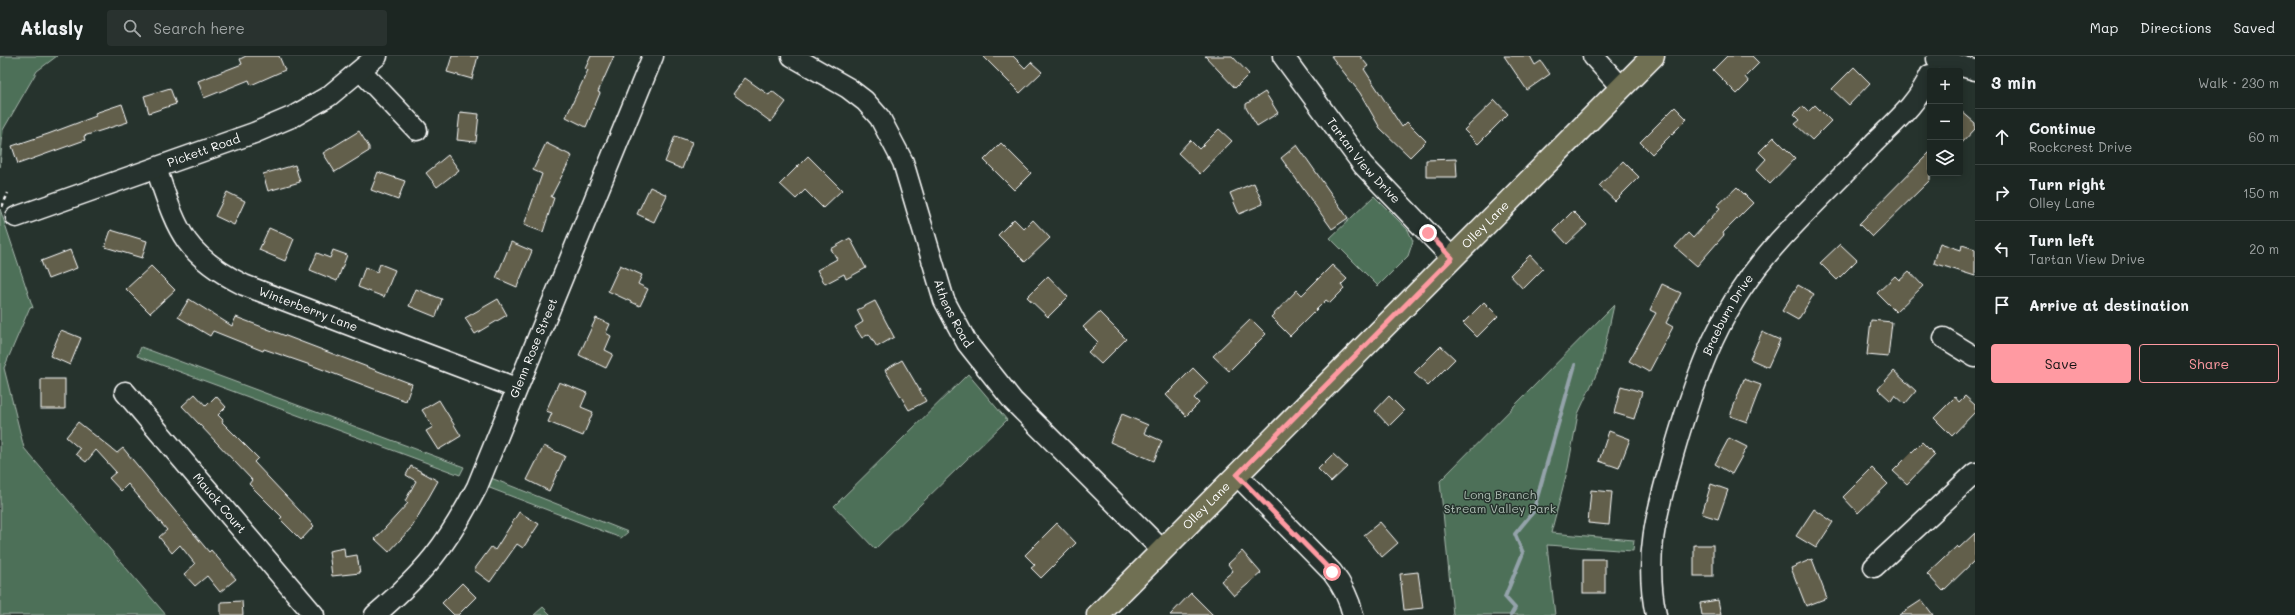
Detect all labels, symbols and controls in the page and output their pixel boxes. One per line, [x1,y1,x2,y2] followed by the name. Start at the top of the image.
[107,10,387,46] search box
[20,15,83,40] text: Atlasly
[121,17,143,39] icon: search
[153,18,245,38] text: Search here
[2090,18,2118,37] text: Map
[2140,18,2211,37] text: Directions
[2233,18,2275,37] text: Saved
[1927,68,1963,176] map controls
[1927,68,1963,104] button: +
[1991,71,2036,93] text: 3 min
[2198,74,2279,91] text: Walk · 230 m
[1927,104,1963,140] button: −
[1324,114,1404,206] street label: Tartan View Drive
[2029,118,2096,138] text: Continue
[1991,126,2013,148] icon: ahead
[2249,128,2279,145] text: 60 m
[165,129,242,170] street label: Pickett Road
[2029,138,2132,155] text: Rockcrest Drive
[1927,140,1963,176] button: layers
[2029,174,2106,194] text: Turn right
[1991,182,2013,204] icon: right
[2243,184,2279,201] text: 150 m
[2029,194,2095,211] text: Olley Lane
[1458,197,1512,251] street label: Olley Lane
[1419,224,1437,242] route end
[2029,230,2094,250] text: Turn left
[1991,238,2013,260] icon: left
[2249,240,2279,257] text: 20 m
[2029,250,2145,267] text: Tartan View Drive
[1698,271,1756,358] street label: Braeburn Drive
[931,277,977,351] street label: Athens Road
[257,282,360,334] street label: Winterberry Lane
[1991,294,2013,316] icon: arrive
[505,295,560,400] street label: Glenn Rose Street
[2029,295,2189,315] text: Arrive at destination
[1991,344,2131,383] button: Save
[2139,344,2279,383] button: Share
[190,469,250,536] street label: Mauck Court
[1179,478,1233,532] street label: Olley Lane
[1444,486,1556,516] park label: Long Branch Stream Valley Park
[1323,563,1341,581] route start

